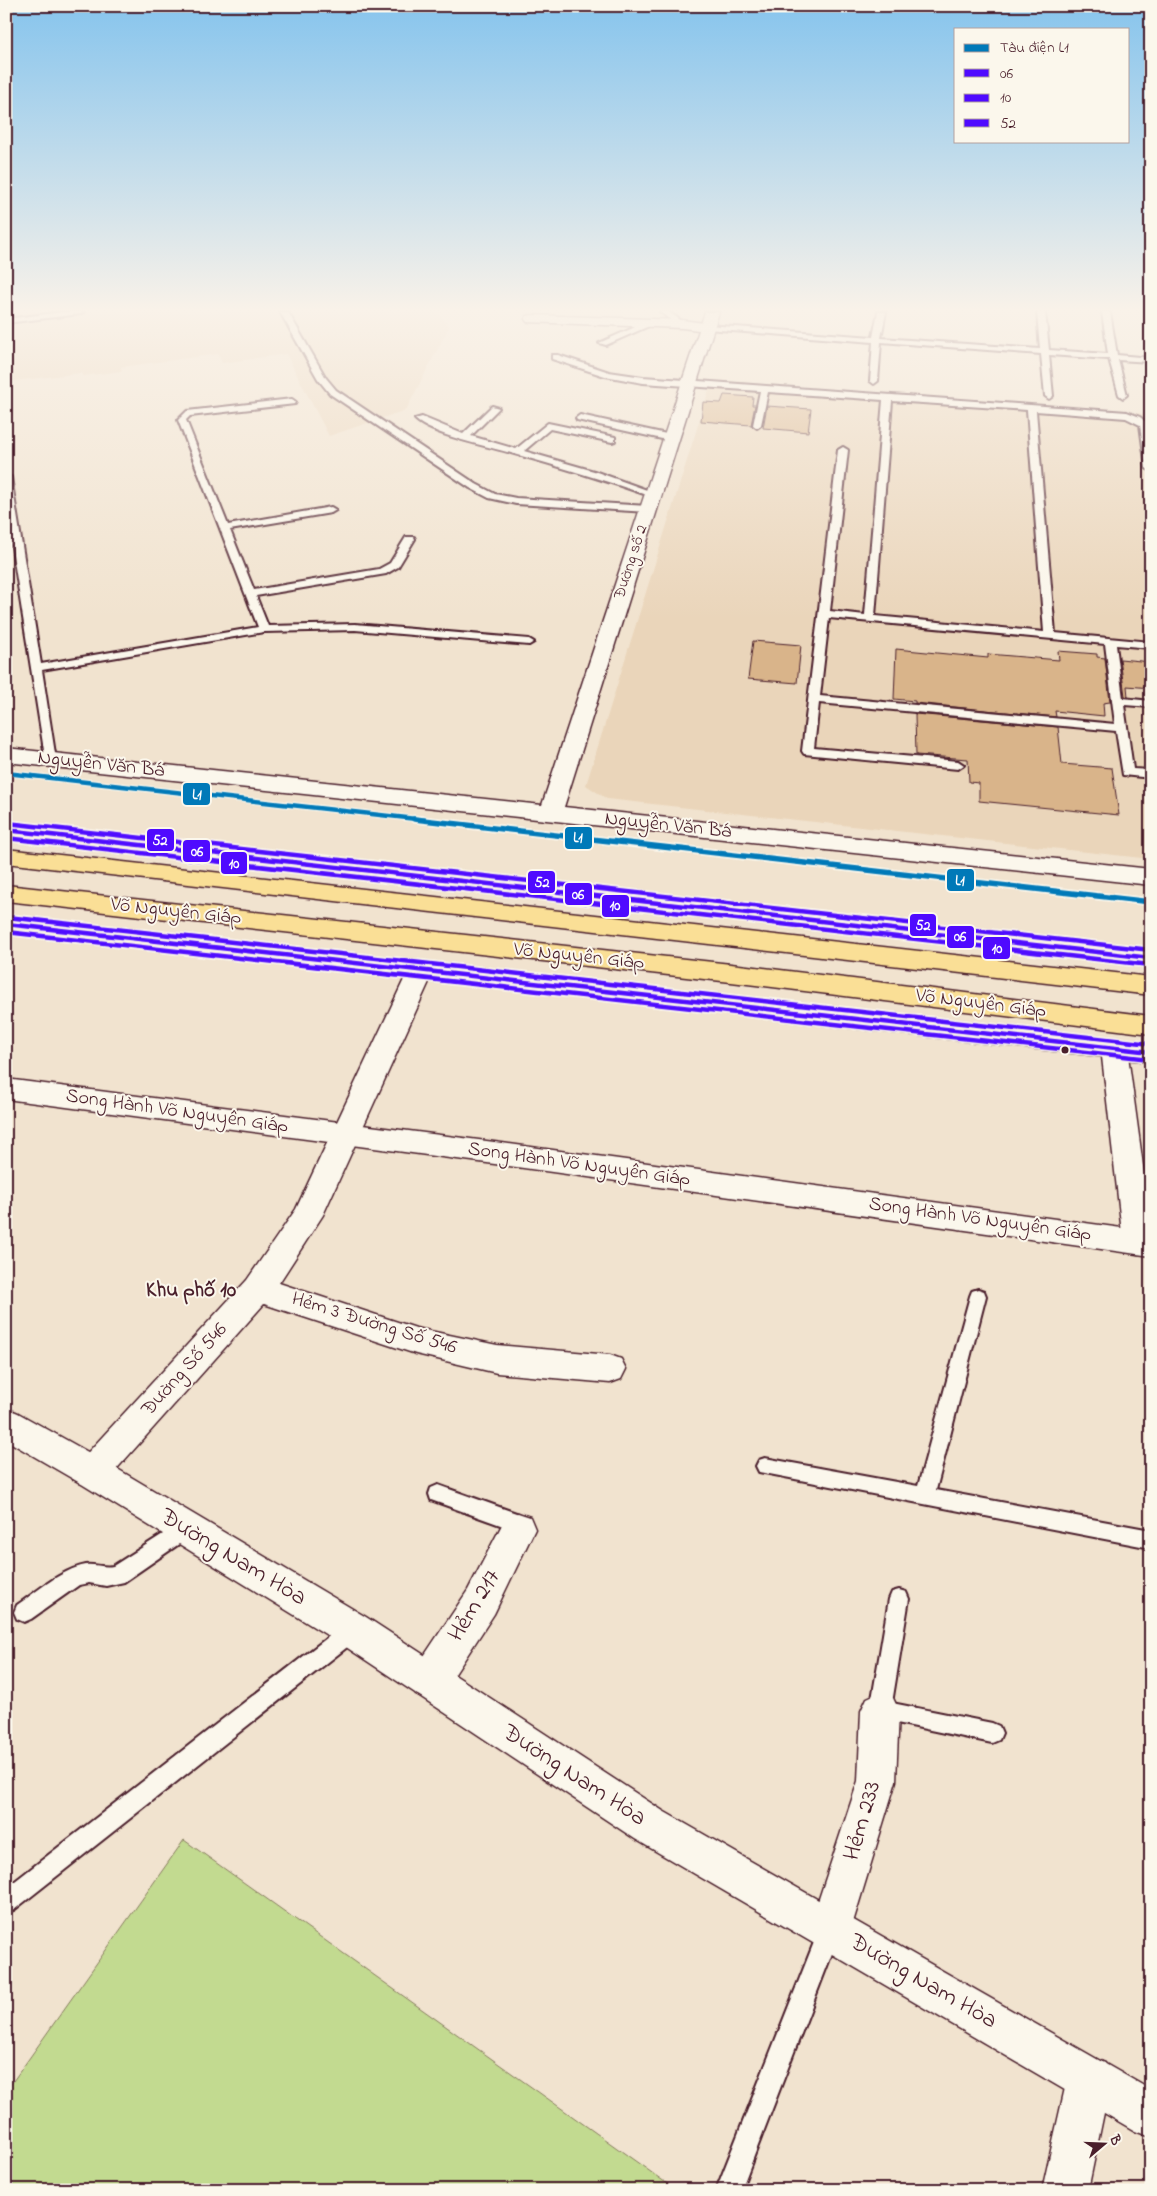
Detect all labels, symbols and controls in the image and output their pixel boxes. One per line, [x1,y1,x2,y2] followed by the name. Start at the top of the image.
[954,28,1130,142] legend
[1000,37,1069,59] text: Tàu điện L1
[1000,63,1013,85] text: 06
[1000,87,1012,109] text: 10
[1000,113,1017,135] text: 52
[607,522,654,603] street label: Đường số 2
[36,744,166,787] street label: Nguyễn Văn Bá
[182,782,211,806] line badge: L1
[192,785,202,806] text: L1
[603,805,733,848] street label: Nguyễn Văn Bá
[564,826,593,850] line badge: L1
[146,828,175,852] line badge: 52
[573,828,583,849] text: L1
[153,831,168,852] text: 52
[182,839,211,863] line badge: 06
[190,842,204,863] text: 06
[220,851,248,875] line badge: 10
[229,854,239,875] text: 10
[946,868,975,892] line badge: L1
[527,870,556,894] line badge: 52
[955,871,965,892] text: L1
[535,873,550,894] text: 52
[564,882,593,906] line badge: 06
[571,885,585,906] text: 06
[108,891,243,934] street label: Võ Nguyên Giáp
[601,894,630,918] line badge: 10
[610,896,620,917] text: 10
[909,913,937,937] line badge: 52
[916,916,931,937] text: 52
[946,925,975,949] line badge: 06
[953,927,967,948] text: 06
[511,936,646,979] street label: Võ Nguyên Giáp
[982,936,1011,960] line badge: 10
[992,939,1002,960] text: 10
[913,981,1048,1027] street label: Võ Nguyên Giáp
[1060,1045,1070,1055] unlabelled marker
[64,1082,290,1143] street label: Song Hành Võ Nguyên Giáp
[466,1135,692,1196] street label: Song Hành Võ Nguyên Giáp
[867,1190,1093,1251] street label: Song Hành Võ Nguyên Giáp
[146,1276,236,1306] district label: Khu phố 10
[288,1285,460,1364] street label: Hẻm 3 Đường Số 546
[134,1317,236,1425] street label: Đường Số 546
[152,1500,313,1616] street label: Đường Nam Hòa
[440,1563,510,1649] street label: Hẻm 217
[494,1716,653,1836] street label: Đường Nam Hòa
[835,1777,891,1865] street label: Hẻm 233
[842,1925,1003,2039] street label: Đường Nam Hòa
[1080,2118,1130,2168] north arrow
[1103,2131,1127,2149] text: B

